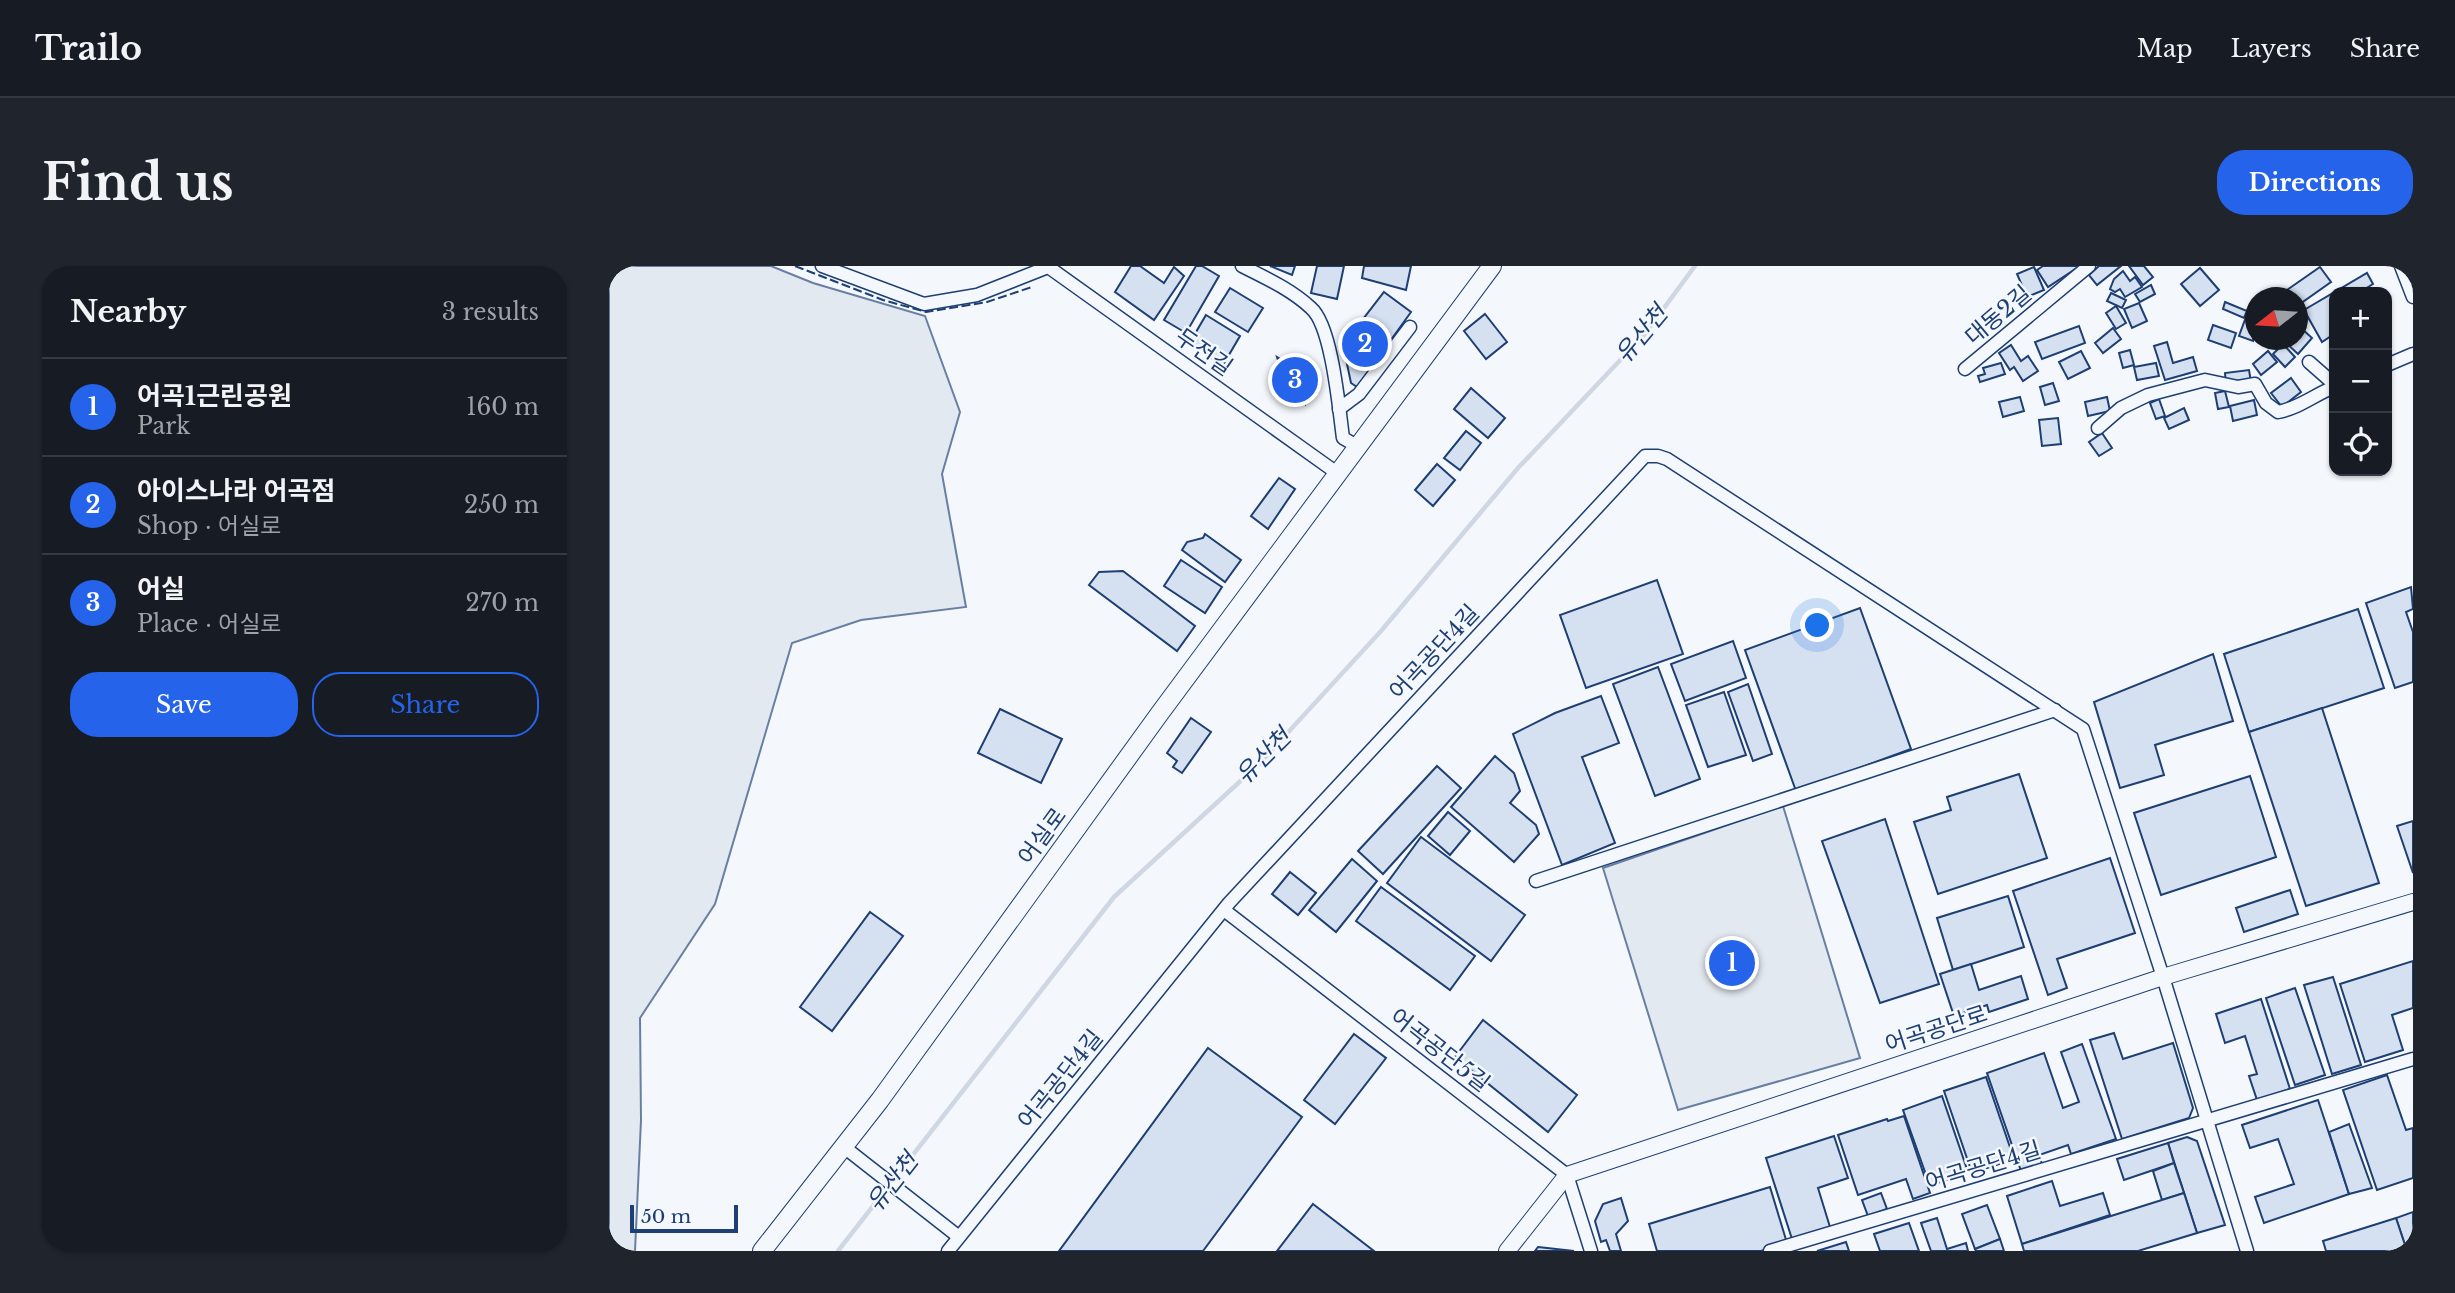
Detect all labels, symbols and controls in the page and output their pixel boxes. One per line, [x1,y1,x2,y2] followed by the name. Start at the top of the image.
[35,28,142,69] text: Trailo
[2137,34,2193,63] text: Map
[2231,34,2312,63] text: Layers
[2350,34,2420,63] text: Share
[2217,150,2413,215] button: Directions
[42,152,234,213] text: Find us
[1959,279,2037,351] street label: 대동2길
[2245,287,2308,350] north arrow
[2329,287,2392,476] map controls
[2329,287,2392,350] button: +
[70,293,186,330] text: Nearby
[1609,297,1675,369] water label: 유산천
[442,298,539,326] text: 3 results
[1342,318,1388,370] pin: 2
[1170,322,1238,382] street label: 두전길
[2329,350,2392,413] button: −
[1272,354,1318,406] pin: 3
[137,380,292,412] text: 어곡1근린공원
[88,393,98,421] text: 1
[466,393,539,421] text: 160 m
[137,412,190,440] text: Park
[2329,413,2392,476] button: locate
[137,475,335,507] text: 아이스나라 어곡점
[86,491,100,519] text: 2
[464,491,539,519] text: 250 m
[137,512,282,540] text: Shop · 어실로
[137,573,185,605] text: 어실
[86,589,100,617] text: 3
[466,589,539,617] text: 270 m
[1383,599,1485,705] street label: 어곡공단4길
[1800,608,1834,642] your location
[137,610,282,638] text: Place · 어실로
[70,672,298,737] button: Save
[312,672,539,737] button: Share
[1229,720,1299,790] water label: 유산천
[1012,802,1072,870] street label: 어실로
[1709,937,1755,989] pin: 1
[1881,999,1991,1059] street label: 어곡공단로
[1385,1002,1495,1098] street label: 어곡공단5길
[1012,1024,1108,1134] street label: 어곡공단4길
[1922,1135,2044,1197] street label: 어곡공단4길
[860,1145,926,1217] water label: 유산천
[630,1202,739,1234] scale bar
[641,1205,691,1228] text: 50 m

